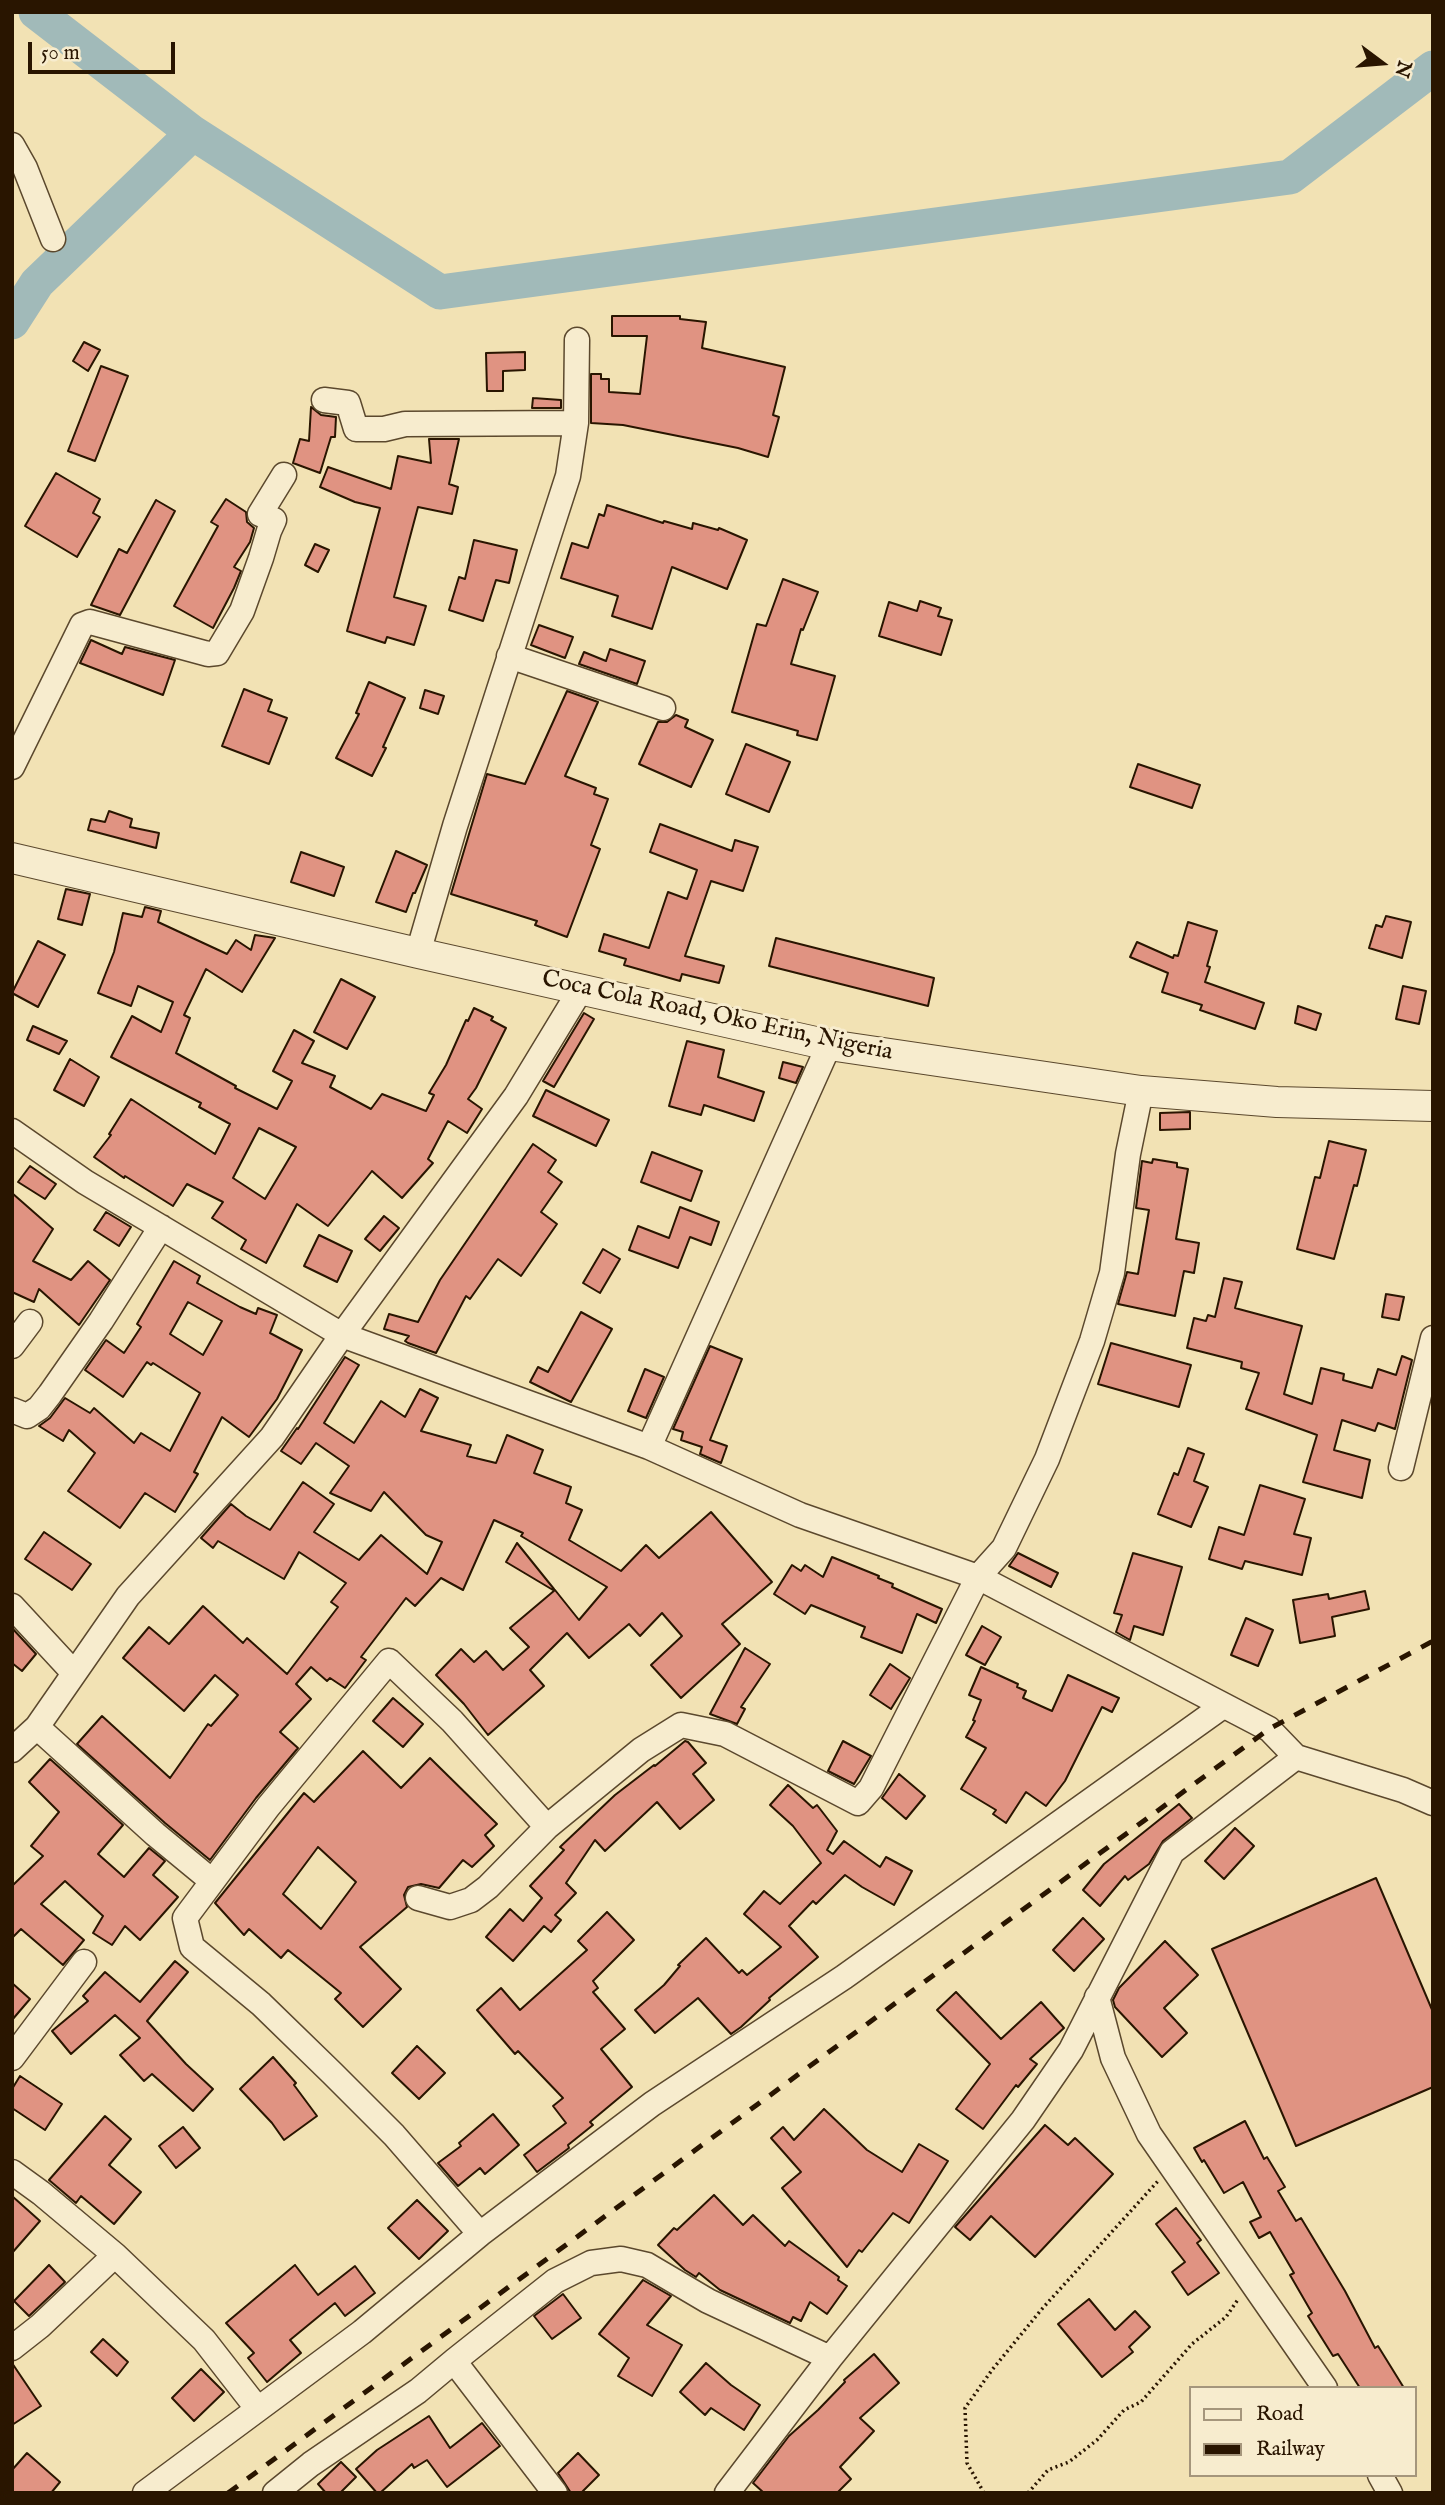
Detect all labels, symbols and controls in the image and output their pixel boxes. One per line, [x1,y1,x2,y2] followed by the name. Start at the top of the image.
[32,28,178,72] scale bar
[1347,28,1417,98] north arrow
[41,40,80,67] text: 50 m
[1388,58,1416,80] text: N
[539,966,895,1068] street label: Coca Cola Road, Oko Erin, Nigeria
[1190,2386,1417,2477] legend
[1256,2401,1303,2428] text: Road
[1256,2436,1325,2463] text: Railway

